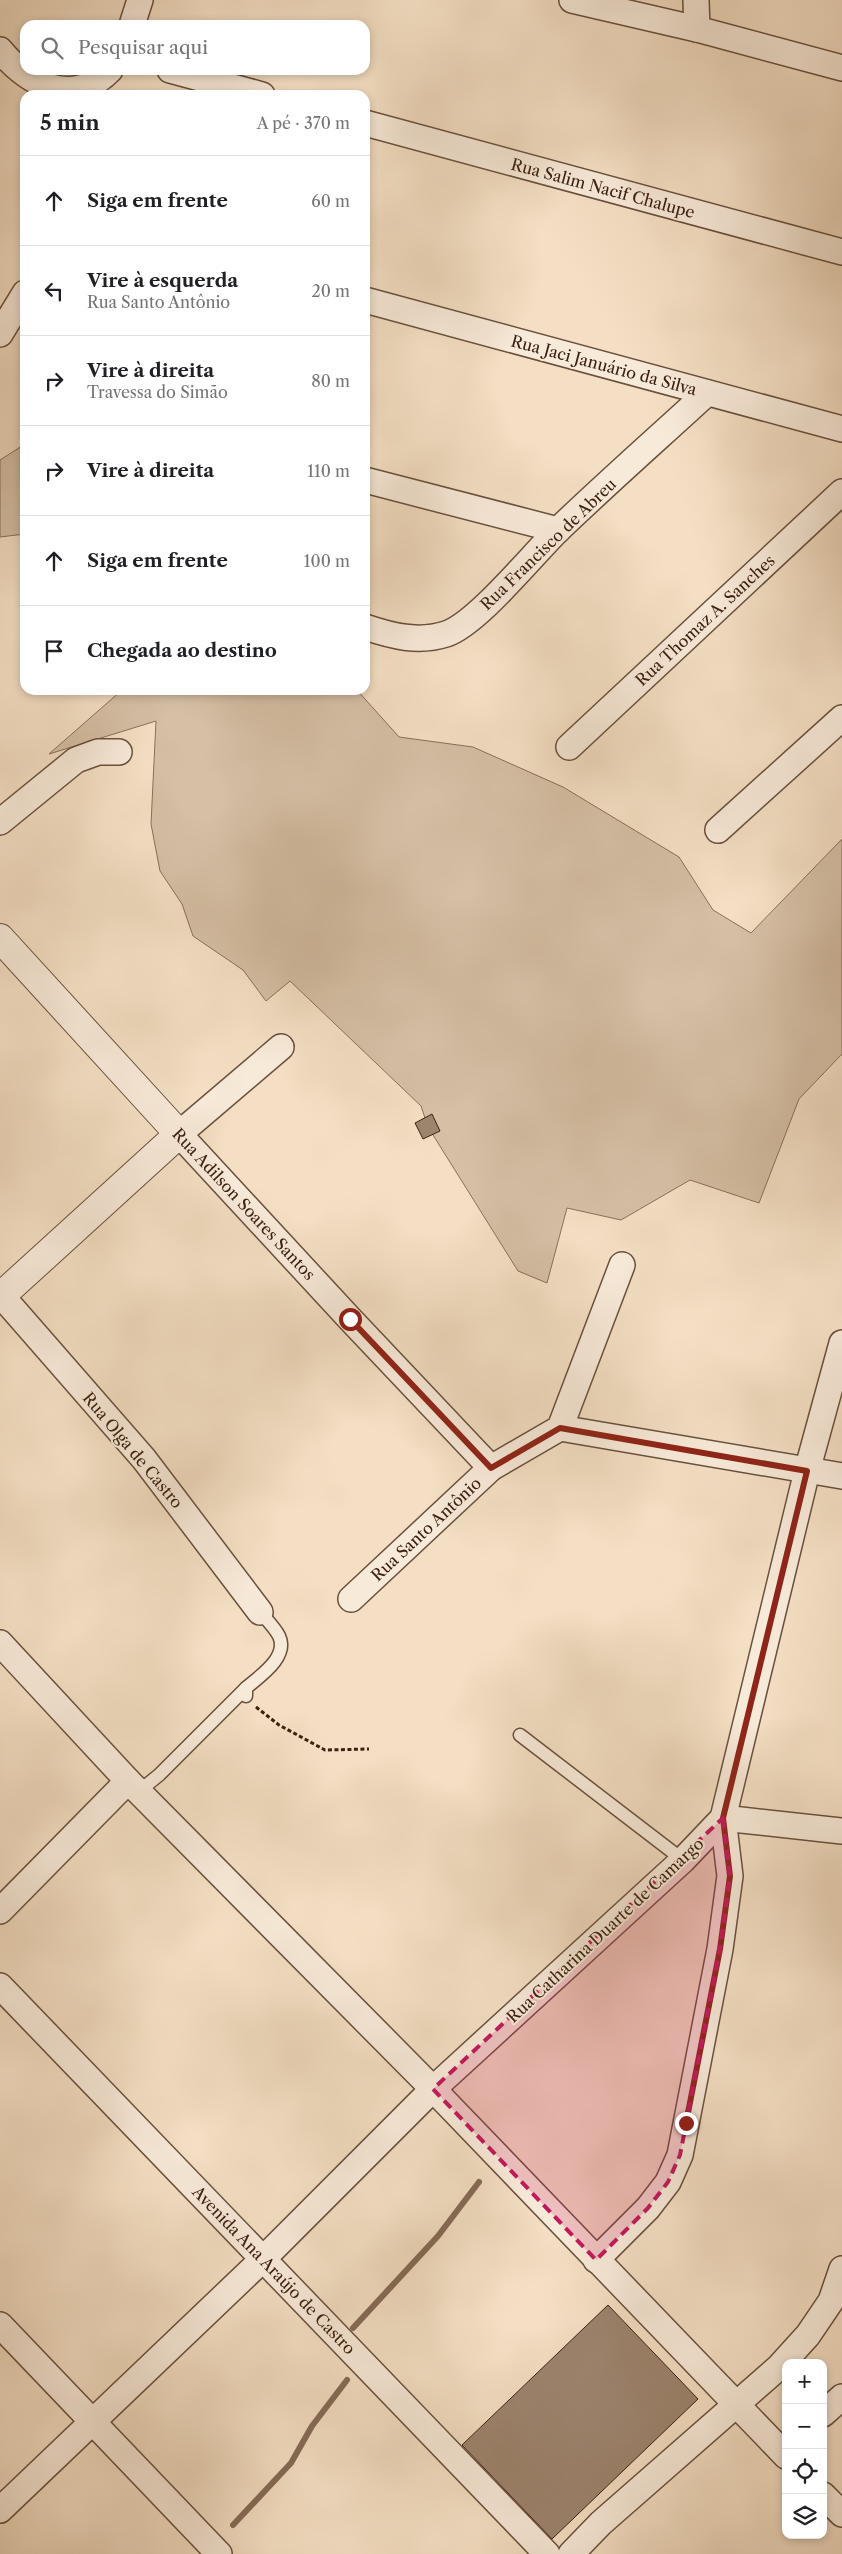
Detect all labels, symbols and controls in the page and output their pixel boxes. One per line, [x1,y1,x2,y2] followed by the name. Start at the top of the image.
[20,20,370,75] search box
[38,34,66,62] icon: search
[78,36,208,59] text: Pesquisar aqui
[40,110,100,135] text: 5 min
[257,113,350,133] text: A pé · 370 m
[509,154,697,222] street label: Rua Salim Nacif Chalupe
[40,187,68,215] icon: ahead
[87,189,228,212] text: Siga em frente
[311,191,350,211] text: 60 m
[87,269,238,292] text: Vire à esquerda
[40,277,68,305] icon: left
[311,281,350,301] text: 20 m
[87,292,230,312] text: Rua Santo Antônio
[509,331,700,400] street label: Rua Jaci Januário da Silva
[87,359,214,382] text: Vire à direita
[40,367,68,395] icon: right
[311,371,350,391] text: 80 m
[87,382,228,402] text: Travessa do Simão
[40,457,68,485] icon: right
[87,459,214,482] text: Vire à direita
[307,461,350,481] text: 110 m
[476,474,620,614] street label: Rua Francisco de Abreu
[40,547,68,575] icon: ahead
[87,549,228,572] text: Siga em frente
[631,550,779,690] street label: Rua Thomaz A. Sanches
[304,551,350,571] text: 100 m
[40,637,68,665] icon: arrive
[87,639,277,662] text: Chegada ao destino
[168,1124,320,1284] street label: Rua Adilson Soares Santos
[339,1308,362,1331] route start
[79,1388,188,1512] street label: Rua Olga de Castro
[367,1473,485,1585] street label: Rua Santo Antônio
[502,1833,708,2027] street label: Rua Catharina Duarte de Camargo
[675,2112,698,2135] route end
[188,2181,360,2358] street label: Avenida Ana Araújo de Castro
[782,2359,827,2539] map controls
[782,2359,827,2404] button: +
[782,2404,827,2449] button: −
[782,2449,827,2494] button: locate
[782,2494,827,2539] button: layers

